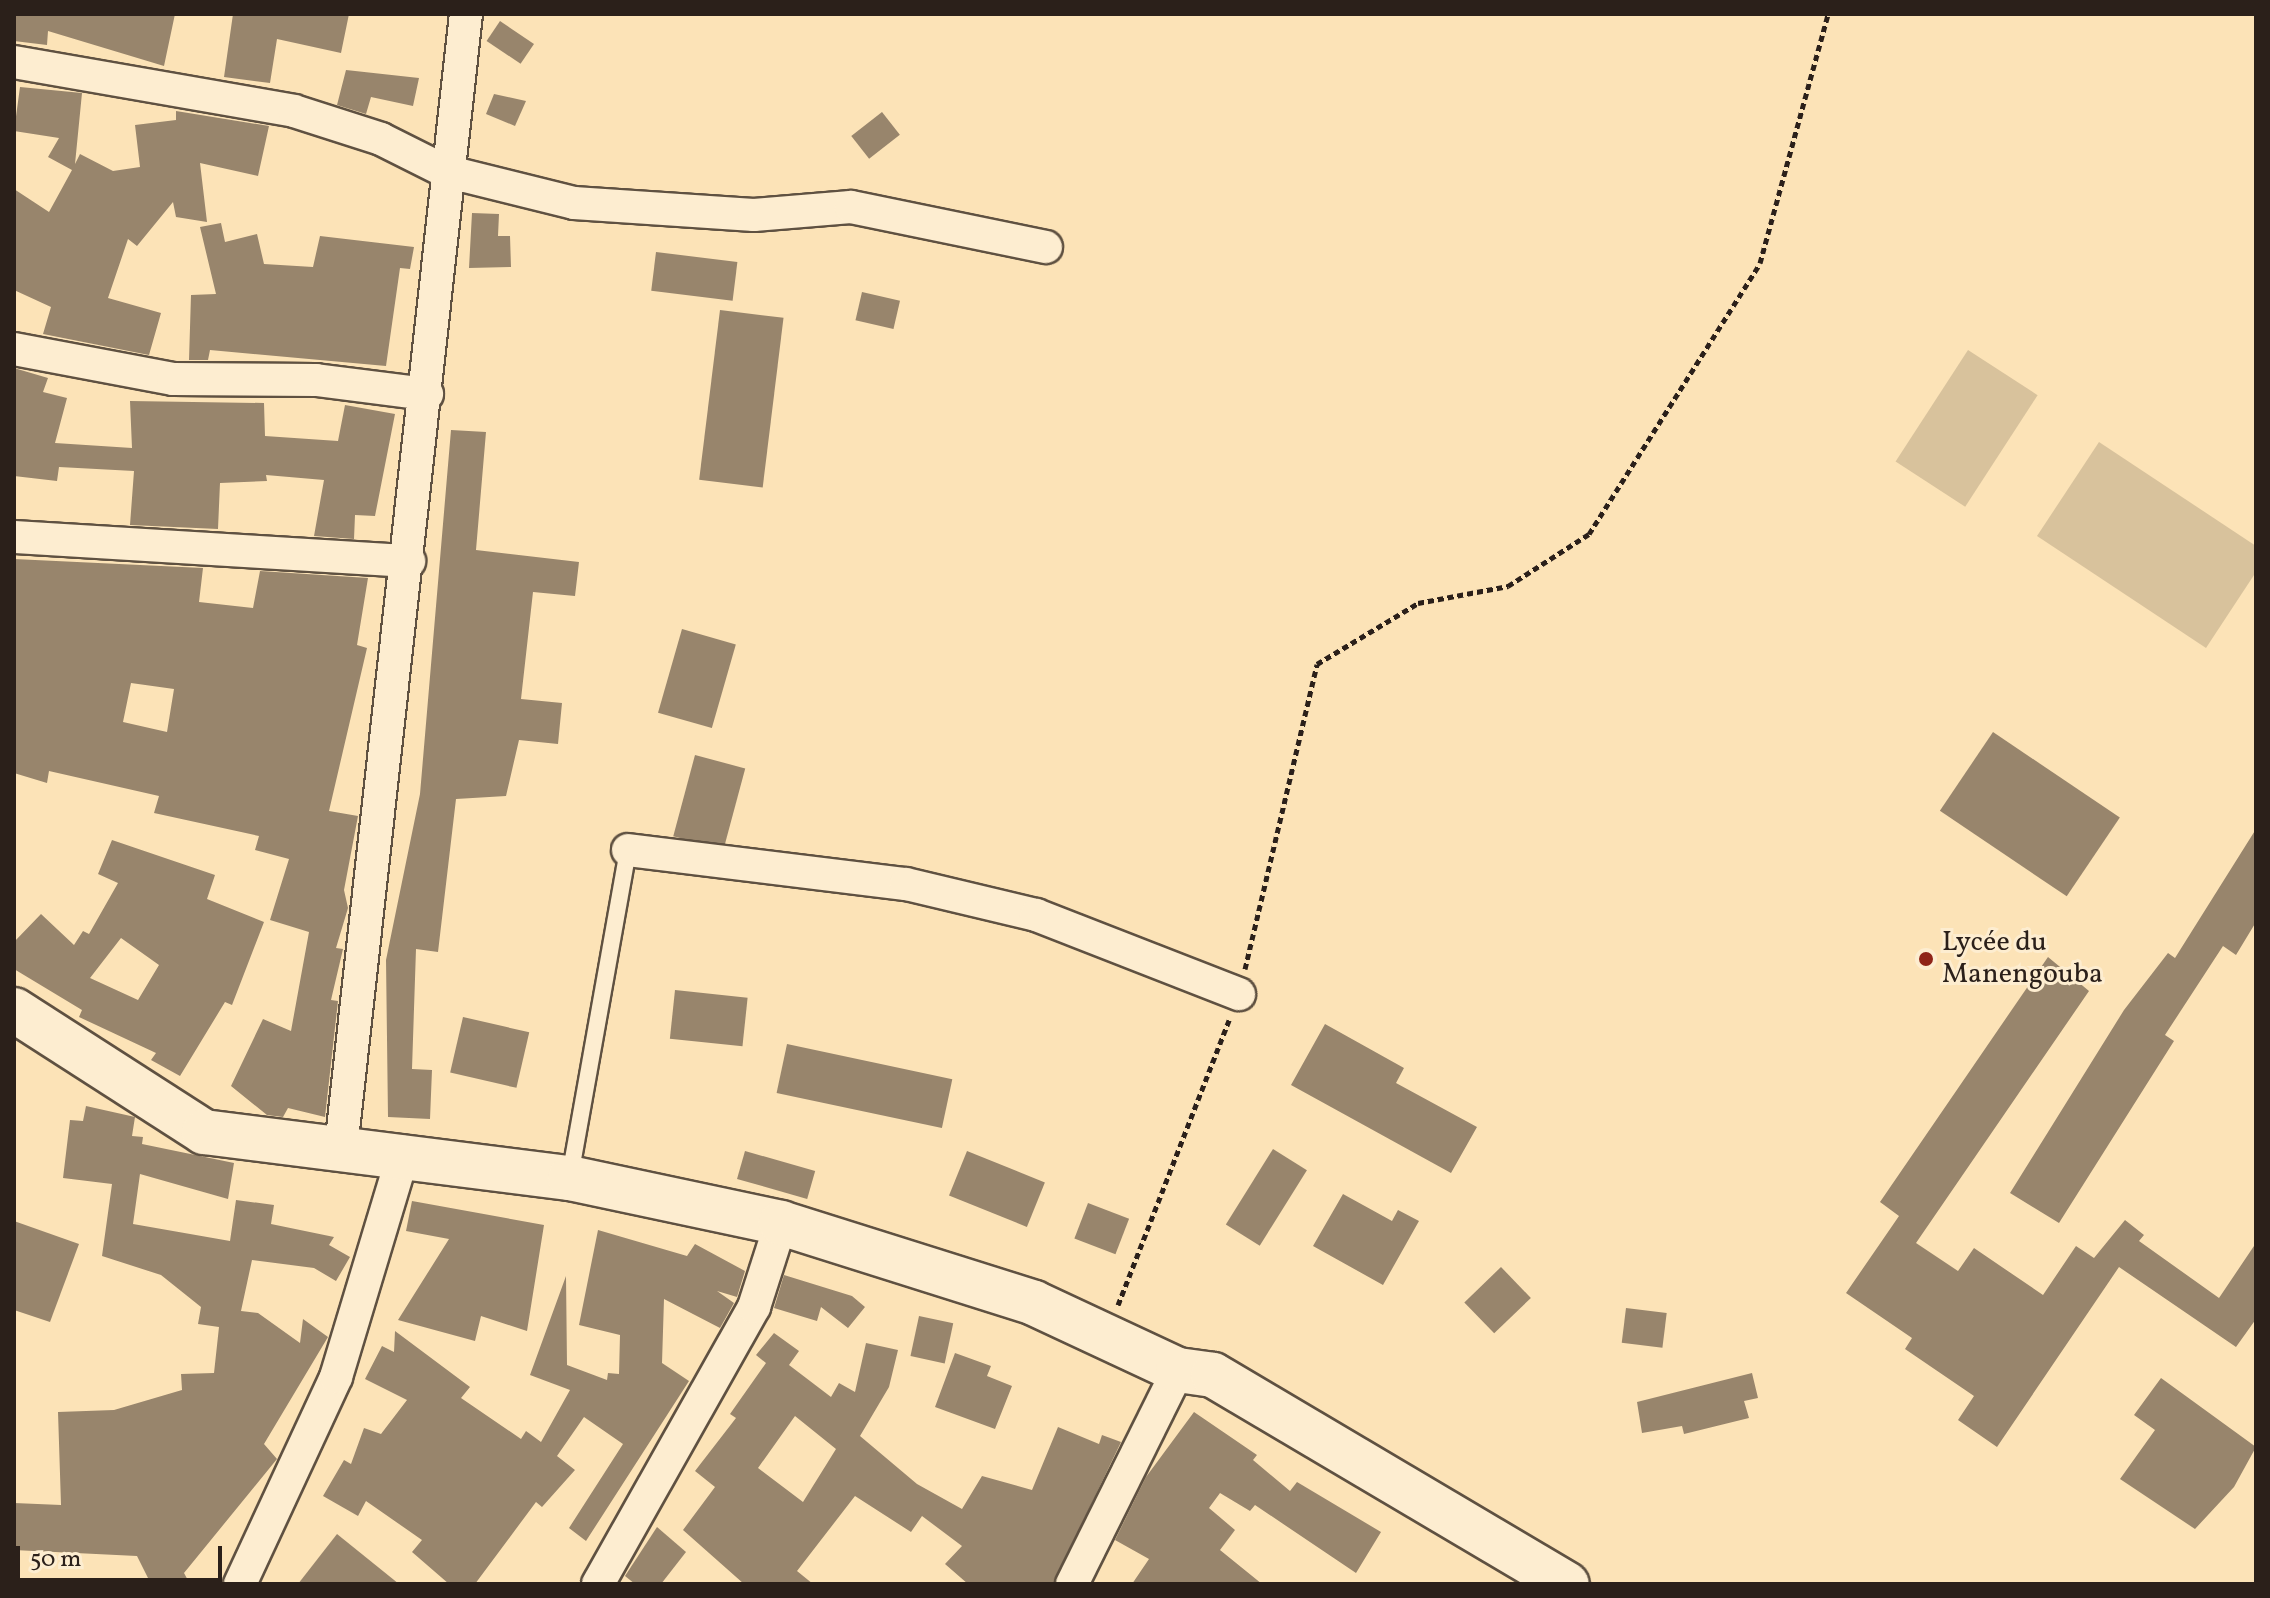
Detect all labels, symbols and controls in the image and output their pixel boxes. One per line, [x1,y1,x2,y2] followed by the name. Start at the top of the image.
[1942,926,2103,992] place label: Lycée du Manengouba
[1917,950,1935,968] marker: Lycée du Manengouba
[20,1530,226,1580] scale bar
[30,1543,82,1577] text: 50 m

